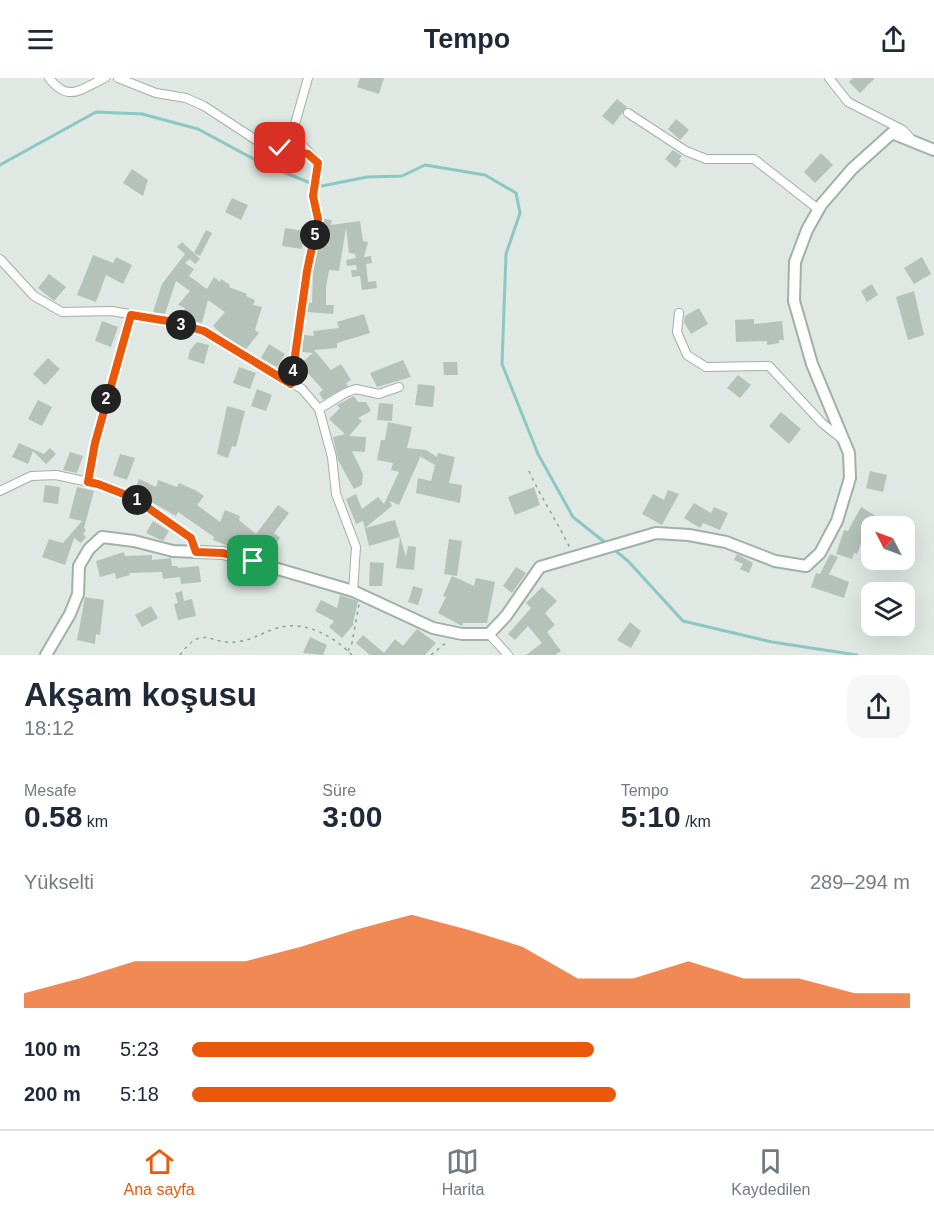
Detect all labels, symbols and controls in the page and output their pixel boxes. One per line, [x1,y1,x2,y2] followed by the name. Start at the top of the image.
[24,23,57,56] icon: menu
[877,23,910,56] icon: share
[424,24,510,54] text: Tempo
[254,122,305,173] pin
[263,131,296,164] icon: check
[300,220,330,250] pin: 5
[311,226,319,243] text: 5
[166,310,196,340] pin: 3
[177,316,185,333] text: 3
[278,356,308,386] pin: 4
[289,362,297,379] text: 4
[91,384,121,414] pin: 2
[102,390,110,407] text: 2
[122,485,152,515] pin: 1
[133,491,141,508] text: 1
[861,516,915,570] north arrow
[861,516,915,636] map controls
[227,535,278,586] pin
[236,544,269,577] icon: arrive
[861,582,915,636] button: layers
[847,675,910,738] button: share
[24,676,257,713] text: Akşam koşusu
[24,717,74,739] text: 18:12
[24,782,76,799] text: Mesafe
[322,782,356,799] text: Süre
[621,782,669,799] text: Tempo
[24,800,82,833] text: 0.58
[322,800,382,833] text: 3:00
[621,800,681,833] text: 5:10
[82,813,108,830] text: km
[681,813,711,830] text: /km
[24,871,94,893] text: Yükselti
[810,871,910,893] text: 289–294 m
[24,1038,81,1060] text: 100 m
[120,1038,159,1060] text: 5:23
[24,1083,81,1105] text: 200 m
[120,1083,159,1105] text: 5:18
[123,1145,195,1199] tab: Ana sayfa
[442,1145,484,1199] tab: Harita
[731,1145,810,1199] tab: Kaydedilen

